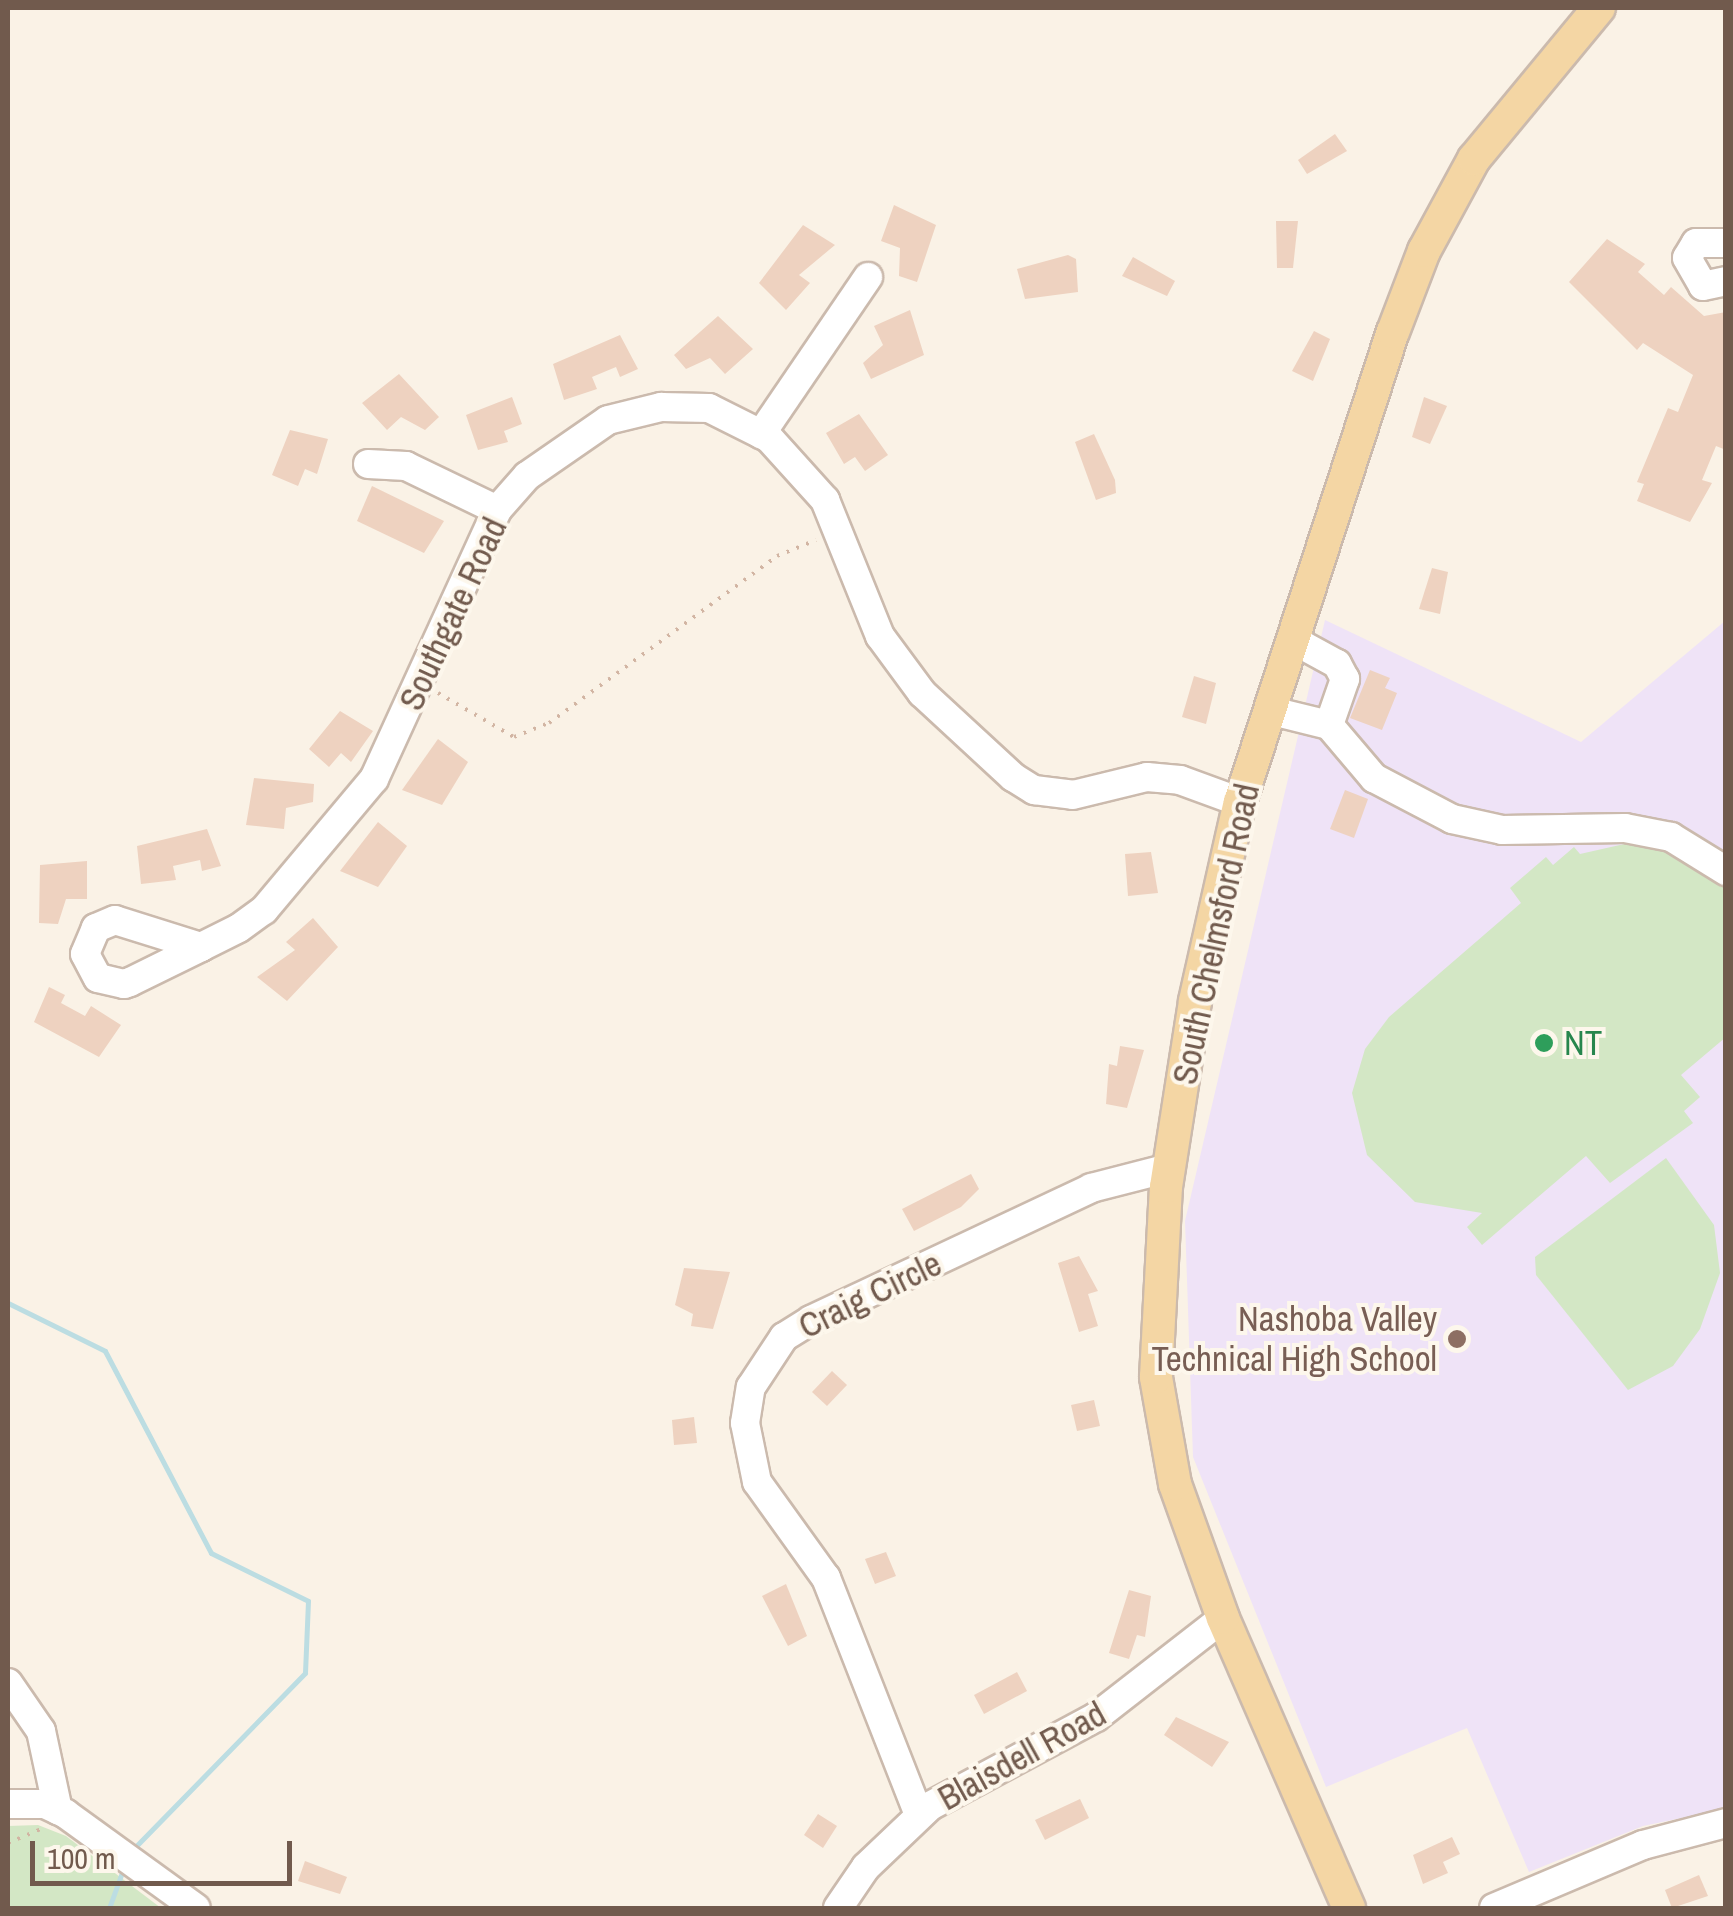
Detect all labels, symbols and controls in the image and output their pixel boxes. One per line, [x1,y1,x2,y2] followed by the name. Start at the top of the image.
[390,511,516,717] street label: Southgate Road
[1164,780,1268,1088] street label: South Chelmsford Road
[1564,1022,1602,1064] place label: NT
[1533,1032,1555,1054] marker: NT
[792,1243,948,1347] street label: Craig Circle
[1151,1298,1437,1380] place label: Nashoba Valley Technical High School
[1446,1328,1468,1350] marker: Nashoba Valley Technical High School
[931,1693,1113,1819] street label: Blaisdell Road
[35,1821,298,1883] scale bar
[47,1838,115,1878] text: 100 m

